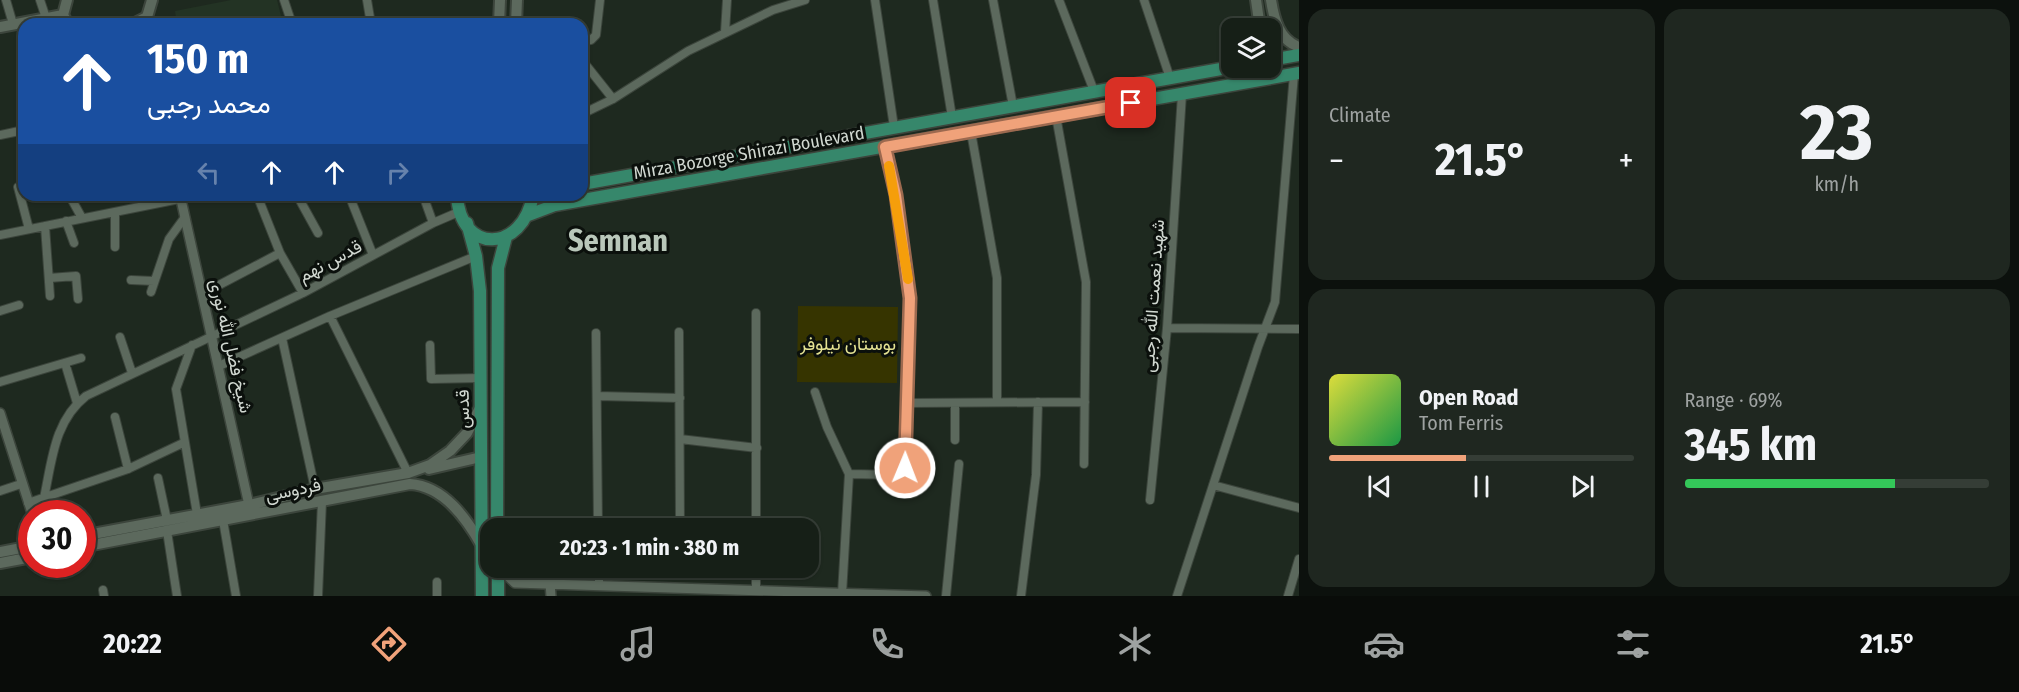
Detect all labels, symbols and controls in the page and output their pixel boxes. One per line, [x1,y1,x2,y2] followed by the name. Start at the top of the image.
[1221,18,1281,78] map controls
[1221,18,1281,78] button: layers
[147,34,249,84] text: 150 m
[48,42,126,120] icon: ahead
[1105,77,1156,128] pin
[1114,86,1147,119] icon: arrive
[1800,86,1873,180] text: 23
[147,88,271,120] text: محمد رجبی
[1329,103,1391,127] text: Climate
[632,122,866,184] street label: Mirza Bozorge Shirazi Boulevard
[1435,133,1527,187] text: 21.5°
[1329,141,1344,181] text: −
[1618,141,1634,181] text: +
[192,156,225,189] icon: left
[255,156,288,189] icon: ahead
[318,156,351,189] icon: ahead
[381,156,414,189] icon: right
[1814,172,1859,196] text: km/h
[1137,219,1169,373] street label: شهید نعمت الله رجبی
[568,223,668,259] district label: Semnan
[294,235,366,288] street label: قدس نهم
[204,277,257,416] street label: شیخ فضل الله نوری
[799,333,896,355] park label: بوستان نیلوفر
[1419,384,1519,411] text: Open Road
[1685,388,1782,412] text: Range · 69%
[452,389,474,429] street label: قدس
[1419,411,1503,435] text: Tom Ferris
[1685,418,1817,472] text: 345 km
[873,436,937,500] position arrow
[1363,470,1396,503] icon: previous
[1465,470,1498,503] icon: pause
[1566,470,1599,503] icon: next
[263,473,323,507] street label: فردوسی
[18,500,96,578] speed limit sign: 30
[560,534,739,561] text: 20:23 · 1 min · 380 m
[368,623,410,665] icon: directions
[617,623,659,665] icon: music
[866,623,908,665] icon: phone
[1114,623,1156,665] icon: climate
[1363,623,1405,665] icon: car
[1612,623,1654,665] icon: filters
[103,628,162,660] text: 20:22
[1860,628,1916,660] text: 21.5°

